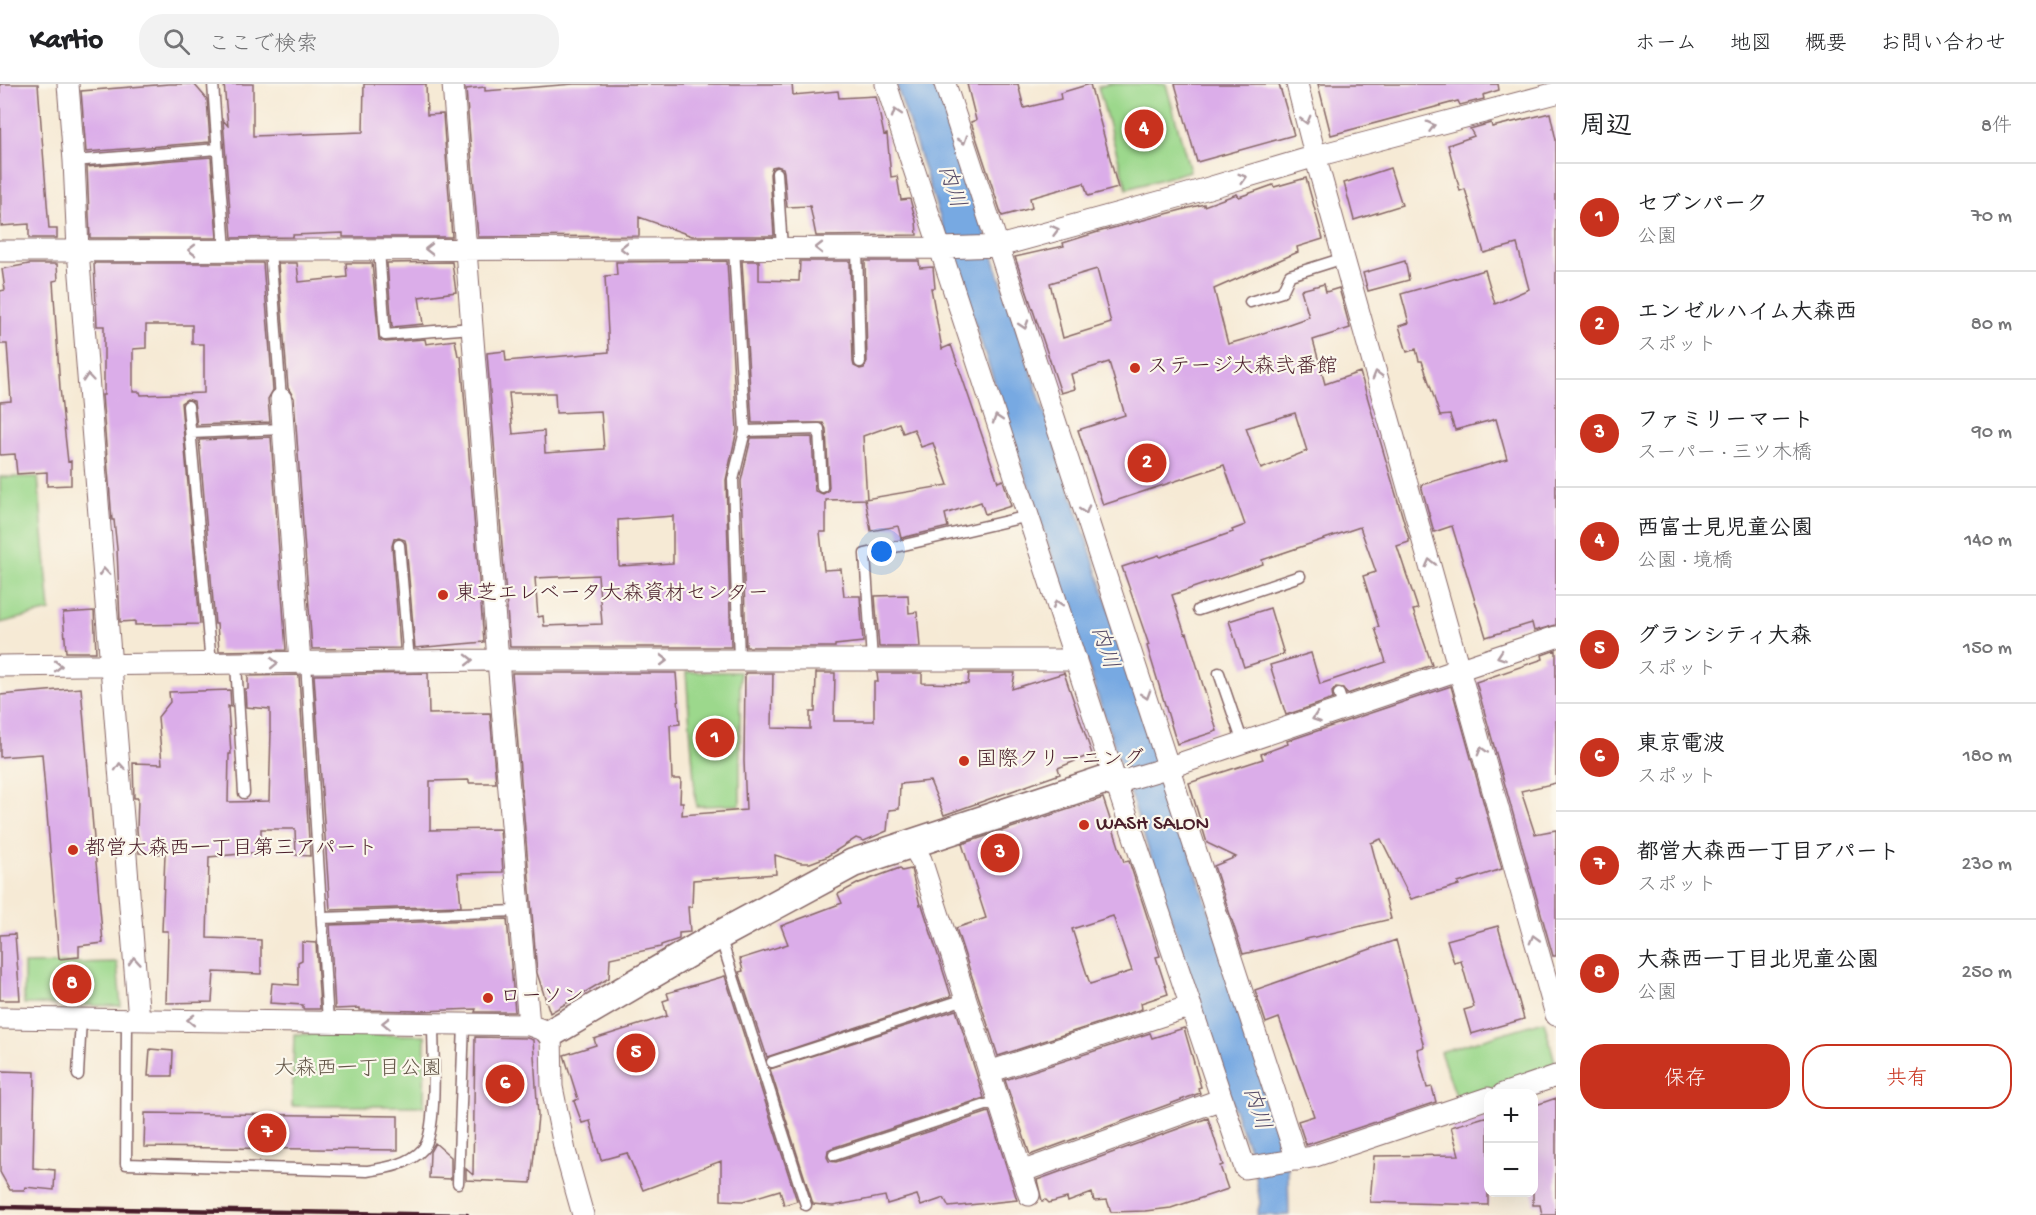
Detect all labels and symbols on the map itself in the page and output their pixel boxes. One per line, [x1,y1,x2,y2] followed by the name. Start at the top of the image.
[1124,106,1164,152] pin: 4
[890,108,903,119] one-way arrow
[1299,115,1312,125] one-way arrow
[1426,121,1436,134] one-way arrow
[956,134,968,145] one-way arrow
[931,162,970,212] water label: 内川
[1237,173,1248,185] one-way arrow
[1050,225,1060,238] one-way arrow
[620,242,629,254] one-way arrow
[815,242,824,254] one-way arrow
[425,243,434,255] one-way arrow
[188,244,197,256] one-way arrow
[1017,319,1030,330] one-way arrow
[1147,354,1338,381] place label: ステージ大森弐番館
[1128,361,1142,375] marker: ステージ大森弐番館
[1372,370,1385,380] one-way arrow
[82,374,95,383] one-way arrow
[991,414,1004,425] one-way arrow
[1128,440,1166,485] pin: 2
[1077,504,1090,515] one-way arrow
[867,537,896,566] your location
[1424,558,1437,568] one-way arrow
[98,568,111,577] one-way arrow
[455,581,769,608] place label: 東芝エレベータ大森資材センター
[436,588,450,602] marker: 東芝エレベータ大森資材センター
[1052,599,1065,610] one-way arrow
[1084,623,1123,673] water label: 内川
[1496,649,1507,661] one-way arrow
[465,654,474,666] one-way arrow
[660,654,669,666] one-way arrow
[270,657,279,669] one-way arrow
[54,660,63,672] one-way arrow
[1138,689,1151,700] one-way arrow
[1311,711,1322,723] one-way arrow
[696,716,734,760] pin: 1
[1477,746,1489,757] one-way arrow
[976,748,1144,774] place label: 国際クリーニング
[957,754,971,768] marker: 国際クリーニング
[113,762,126,771] one-way arrow
[1096,813,1209,838] place label: WASH SALON
[1077,818,1091,832] marker: WASH SALON
[980,830,1020,876] pin: 3
[85,836,378,863] place label: 都営大森西一丁目第三アパート
[66,843,80,857] marker: 都営大森西一丁目第三アパート
[1529,934,1542,944] one-way arrow
[128,957,141,966] one-way arrow
[52,962,92,1006] pin: 8
[500,986,584,1011] place label: ローソン
[481,991,495,1005] marker: ローソン
[187,1014,196,1026] one-way arrow
[382,1017,391,1029] one-way arrow
[616,1030,656,1076] pin: 5
[274,1056,442,1083] park label: 大森西一丁目公園
[486,1062,524,1106] pin: 6
[1236,1084,1275,1134] water label: 内川
[248,1110,286,1156] pin: 7

